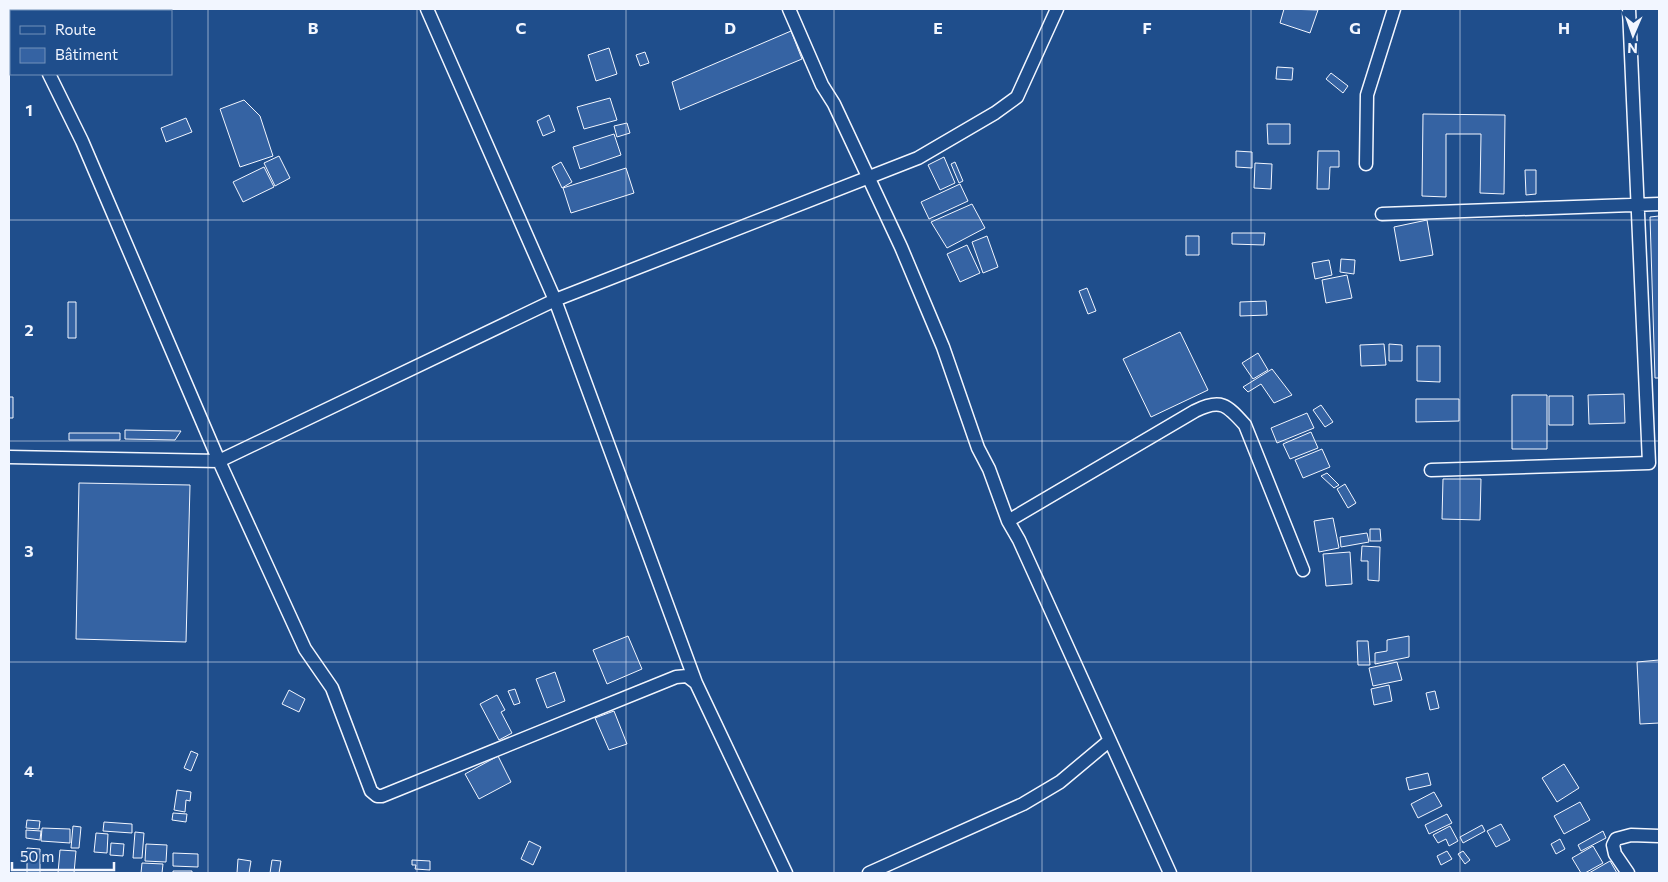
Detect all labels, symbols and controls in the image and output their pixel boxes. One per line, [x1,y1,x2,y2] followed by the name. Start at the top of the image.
[10,10,172,75] legend
[1608,10,1658,60] north arrow
[308,18,319,37] text: B
[516,18,527,37] text: C
[724,18,736,37] text: D
[933,18,943,37] text: E
[1142,18,1152,37] text: F
[1349,18,1361,37] text: G
[1558,18,1570,37] text: H
[55,20,96,38] text: Route
[1627,40,1638,57] text: N
[55,45,118,63] text: Bâtiment
[25,100,33,119] text: 1
[24,320,34,339] text: 2
[24,541,34,560] text: 3
[24,761,34,780] text: 4
[12,840,115,872] scale bar
[20,847,54,865] text: 50 m

